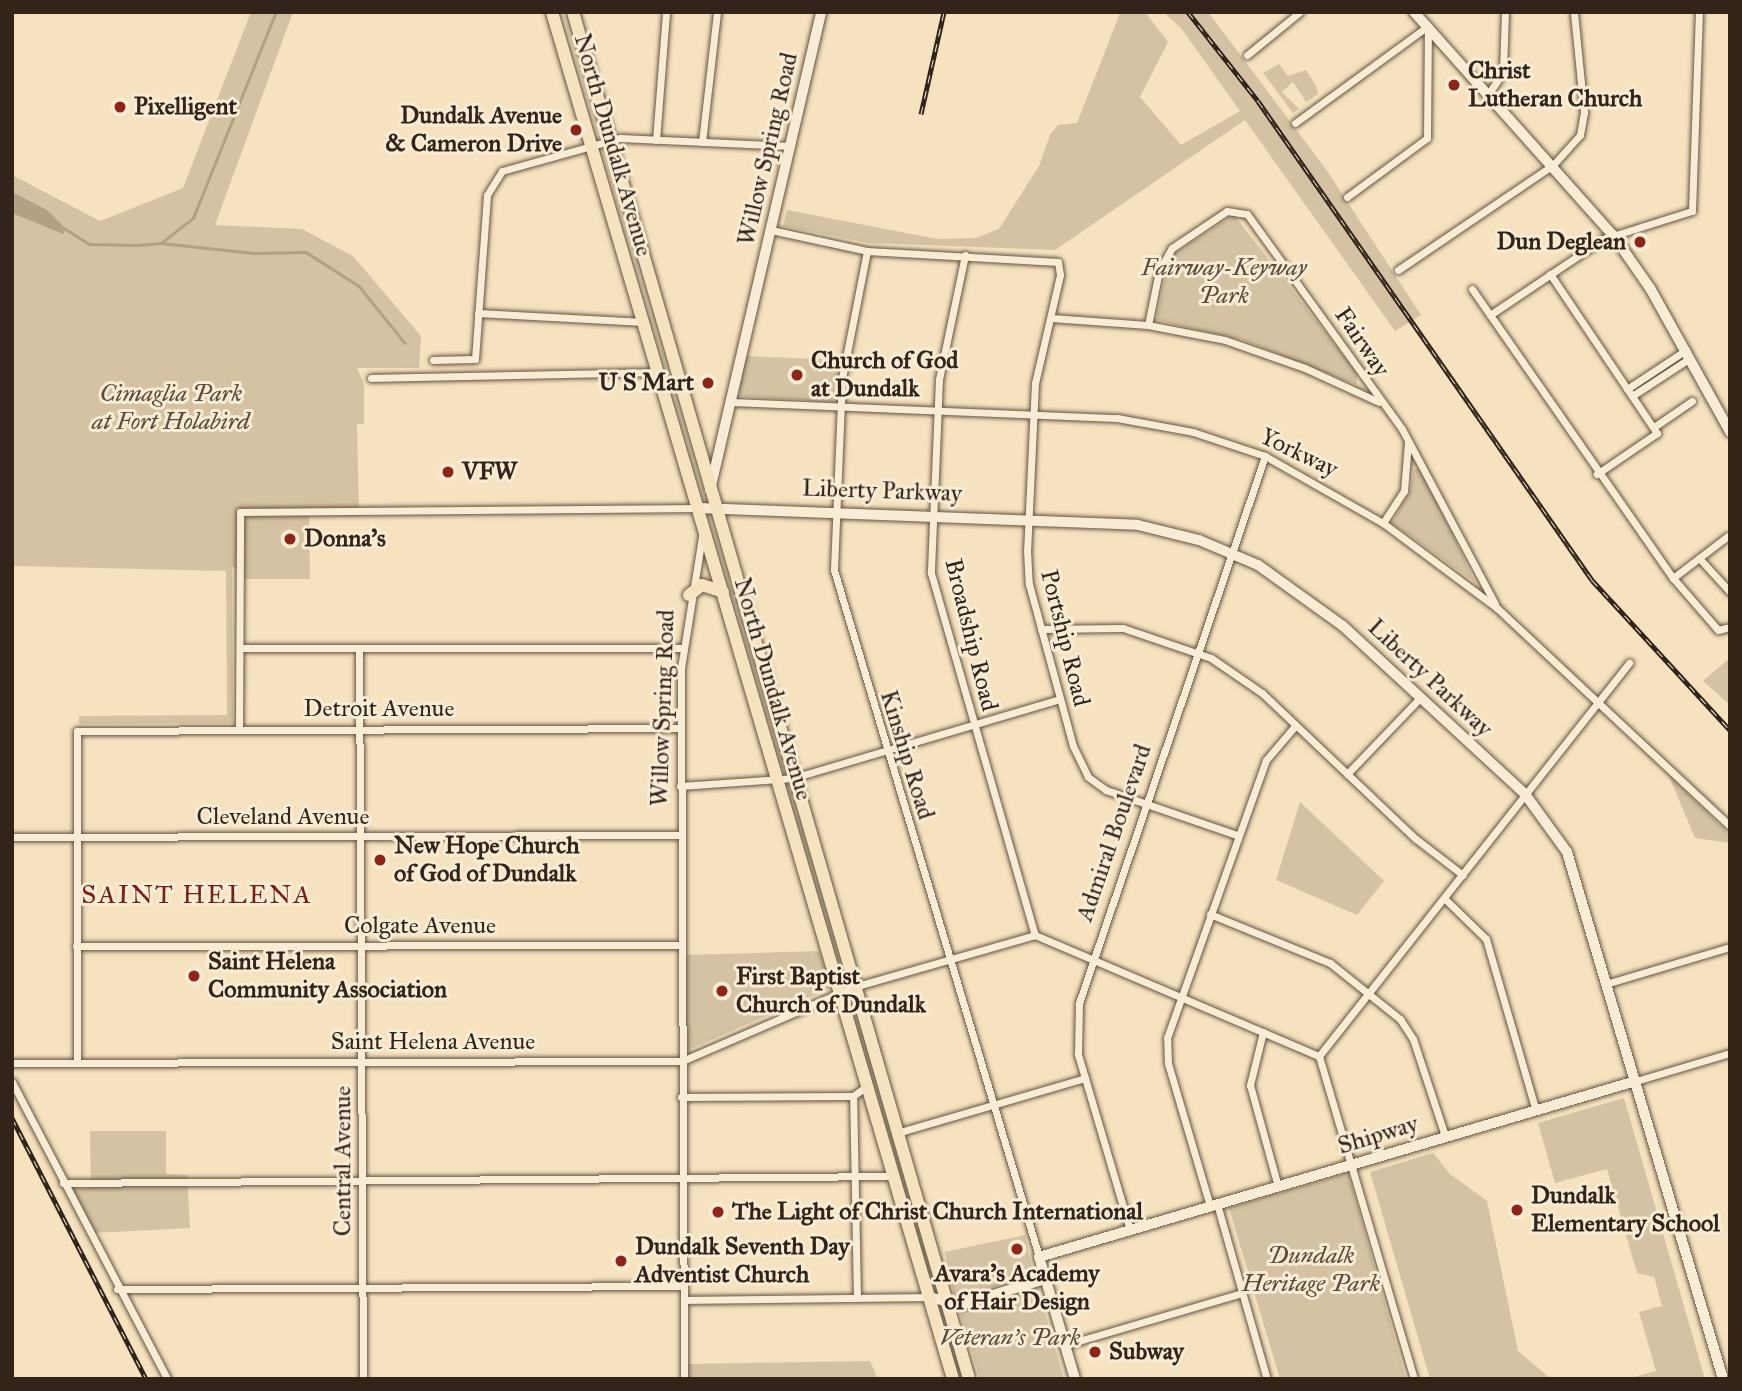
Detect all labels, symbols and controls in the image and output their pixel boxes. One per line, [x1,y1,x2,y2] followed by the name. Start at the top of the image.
[567,31,659,259] street label: North Dundalk Avenue
[732,50,804,248] street label: Willow Spring Road
[1468,57,1642,113] place label: Christ Lutheran Church
[1446,77,1462,93] marker: Christ Lutheran Church
[134,93,237,121] place label: Pixelligent
[112,99,128,115] marker: Pixelligent
[385,102,562,158] place label: Dundalk Avenue & Cameron Drive
[568,122,584,138] marker: Dundalk Avenue & Cameron Drive
[1496,228,1626,256] place label: Dun Deglean
[1632,234,1648,250] marker: Dun Deglean
[1141,254,1307,310] park label: Fairway-Keyway Park
[1328,302,1396,382] street label: Fairway
[811,347,958,403] place label: Church of God at Dundalk
[789,367,805,383] marker: Church of God at Dundalk
[599,369,694,397] place label: U S Mart
[700,375,716,391] marker: U S Mart
[92,380,250,436] park label: Cimaglia Park at Fort Holabird
[1256,422,1342,484] street label: Yorkway
[462,458,517,486] place label: VFW
[440,464,456,480] marker: VFW
[802,474,962,508] street label: Liberty Parkway
[304,525,386,553] place label: Donna's
[282,531,298,547] marker: Donna's
[938,556,1004,714] street label: Broadship Road
[1034,567,1096,709] street label: Portship Road
[727,575,819,803] street label: North Dundalk Avenue
[645,609,681,807] street label: Willow Spring Road
[1362,613,1498,743] street label: Liberty Parkway
[874,687,940,823] street label: Kinship Road
[304,695,454,723] street label: Detroit Avenue
[1070,741,1158,925] street label: Admiral Boulevard
[197,803,369,831] street label: Cleveland Avenue
[394,832,579,888] place label: New Hope Church of God of Dundalk
[372,852,388,868] marker: New Hope Church of God of Dundalk
[83,879,311,911] district label: SAINT HELENA
[344,912,496,940] street label: Colgate Avenue
[208,948,447,1004] place label: Saint Helena Community Association
[736,963,926,1019] place label: First Baptist Church of Dundalk
[186,968,202,984] marker: Saint Helena Community Association
[714,983,730,999] marker: First Baptist Church of Dundalk
[331,1028,535,1056] street label: Saint Helena Avenue
[329,1086,357,1236] street label: Central Avenue
[1334,1109,1422,1161] street label: Shipway
[1531,1182,1720,1238] place label: Dundalk Elementary School
[732,1198,1143,1226] place label: The Light of Christ Church International
[1509,1202,1525,1218] marker: Dundalk Elementary School
[710,1204,726,1220] marker: The Light of Christ Church International
[635,1233,850,1289] place label: Dundalk Seventh Day Adventist Church
[1009,1241,1025,1257] marker: Avara's Academy of Hair Design
[1242,1242,1380,1298] park label: Dundalk Heritage Park
[613,1253,629,1269] marker: Dundalk Seventh Day Adventist Church
[935,1260,1099,1316] place label: Avara's Academy of Hair Design
[939,1324,1081,1352] park label: Veteran's Park
[1109,1338,1184,1366] place label: Subway
[1087,1344,1103,1360] marker: Subway

